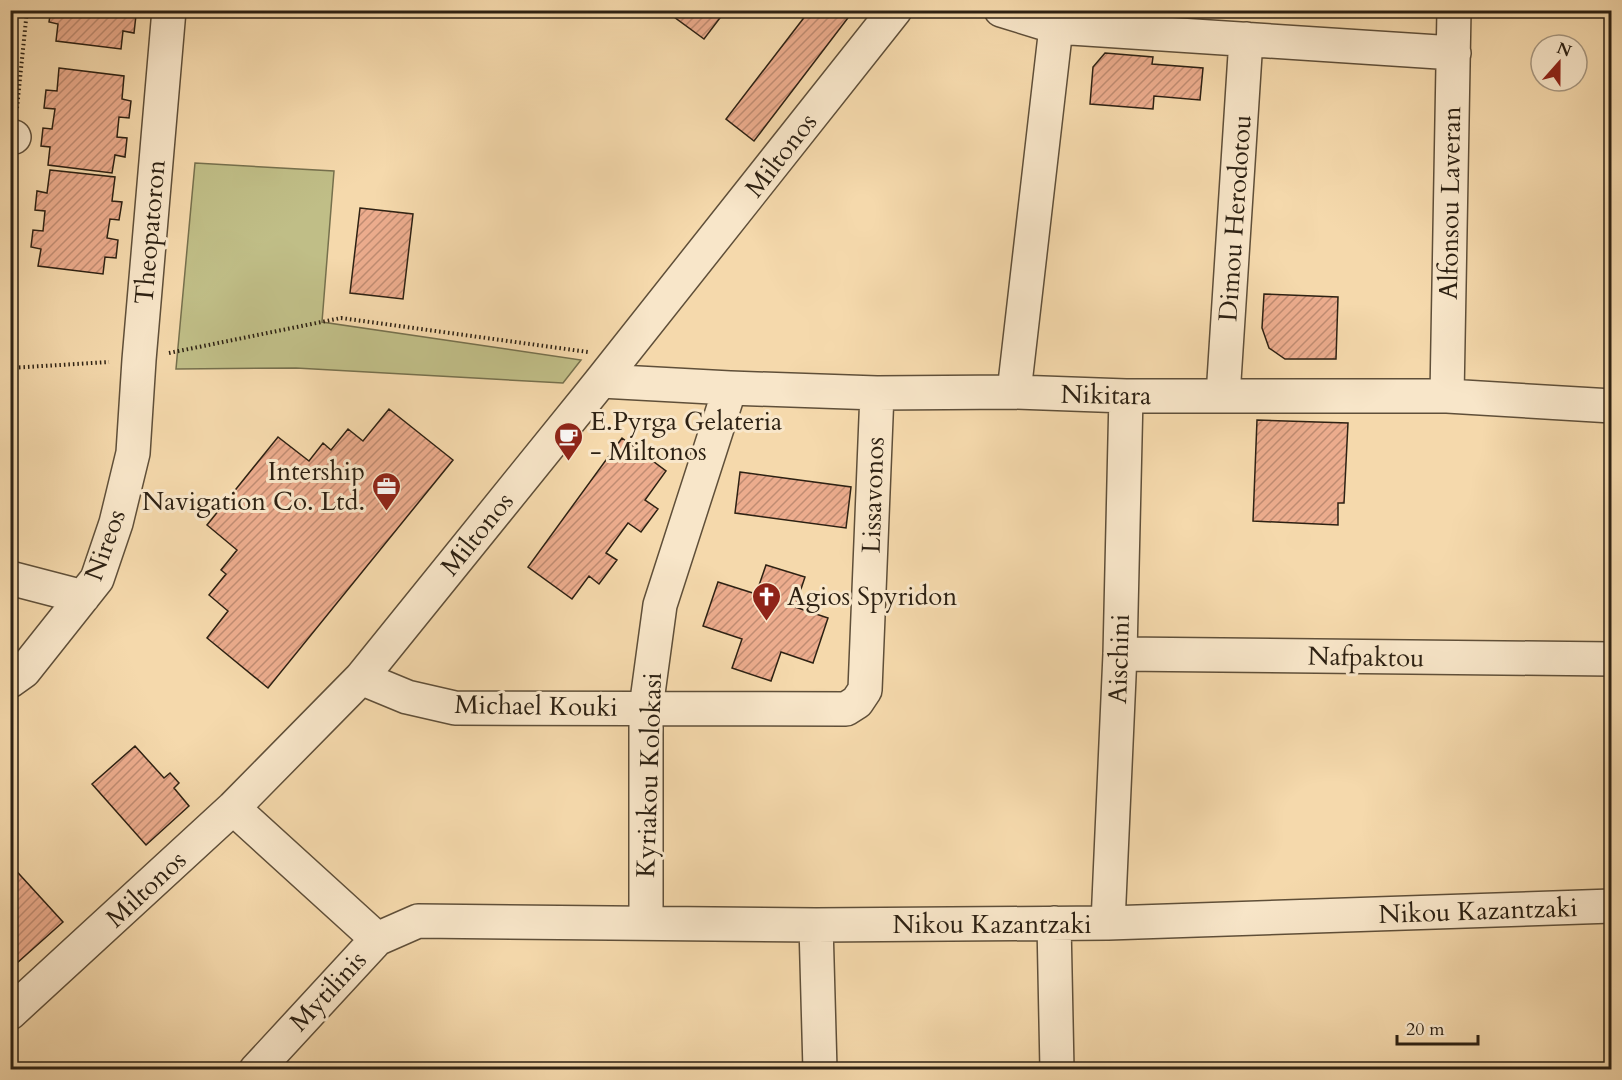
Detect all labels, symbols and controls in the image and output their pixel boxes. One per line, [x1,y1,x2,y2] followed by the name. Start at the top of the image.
[1529,33,1589,93] north arrow
[1554,37,1575,63] text: N
[737,106,825,204] street label: Miltonos
[1431,106,1469,300] street label: Alfonsou Laveran
[1210,113,1260,323] street label: Dimou Herodotou
[126,158,174,306] street label: Theopatoron
[1060,377,1152,413] street label: Nikitara
[590,404,782,469] place label: E.Pyrga Gelateria - Miltonos
[553,420,585,462] cafe icon: E.Pyrga Gelateria - Miltonos
[853,436,893,554] street label: Lissavonos
[142,454,365,519] place label: Intership Navigation Co. Ltd.
[370,470,402,512] office icon: Intership Navigation Co. Ltd.
[432,485,522,583] street label: Miltonos
[76,504,134,586] street label: Nireos
[787,579,957,614] place label: Agios Spyridon
[750,580,782,622] church icon: Agios Spyridon
[1100,613,1138,705] street label: Aischini
[1307,638,1425,676] street label: Nafpaktou
[628,672,670,878] street label: Kyriakou Kolokasi
[454,687,618,725] street label: Michael Kouki
[98,843,194,935] street label: Miltonos
[1378,890,1578,932] street label: Nikou Kazantzaki
[892,907,1092,942] street label: Nikou Kazantzaki
[282,943,374,1039] street label: Mytilinis
[1397,1008,1478,1046] scale bar
[1406,1017,1445,1042] text: 20 m

